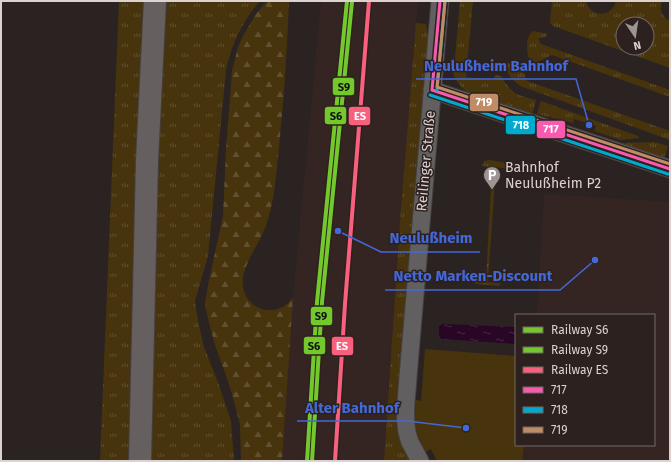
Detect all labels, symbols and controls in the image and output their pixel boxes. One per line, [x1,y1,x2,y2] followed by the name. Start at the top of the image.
[615,16,655,56] north arrow
[632,38,642,52] text: N
[416,52,576,79] callout: Neulußheim Bahnhof
[424,57,570,75] text: Neulußheim Bahnhof
[332,77,355,96] line badge: S9
[338,81,350,94] text: S9
[469,93,499,112] line badge: 719
[476,96,492,109] text: 719
[324,106,347,125] line badge: S6
[348,106,371,126] line badge: ES
[330,110,342,123] text: S6
[354,110,367,123] text: ES
[413,110,439,212] street label: Reilinger Straße
[505,115,536,135] line badge: 718
[513,119,530,132] text: 718
[536,120,566,139] line badge: 717
[543,123,559,136] text: 717
[505,159,601,192] place label: Bahnhof Neulußheim P2
[482,165,502,190] parking icon: Bahnhof Neulußheim P2
[381,225,480,252] callout: Neulußheim
[390,229,472,247] text: Neulußheim
[385,263,560,290] callout: Netto Marken-Discount
[394,267,553,285] text: Netto Marken-Discount
[310,306,333,326] line badge: S9
[315,310,327,323] text: S9
[515,314,655,446] legend
[551,323,608,337] text: Railway S6
[303,336,326,355] line badge: S6
[331,336,354,356] line badge: ES
[308,340,320,353] text: S6
[336,340,349,353] text: ES
[551,343,608,357] text: Railway S9
[551,363,609,377] text: Railway ES
[551,383,567,397] text: 717
[297,394,407,421] callout: Alter Bahnhof
[304,399,401,417] text: Alter Bahnhof
[551,403,568,417] text: 718
[551,423,568,437] text: 719

